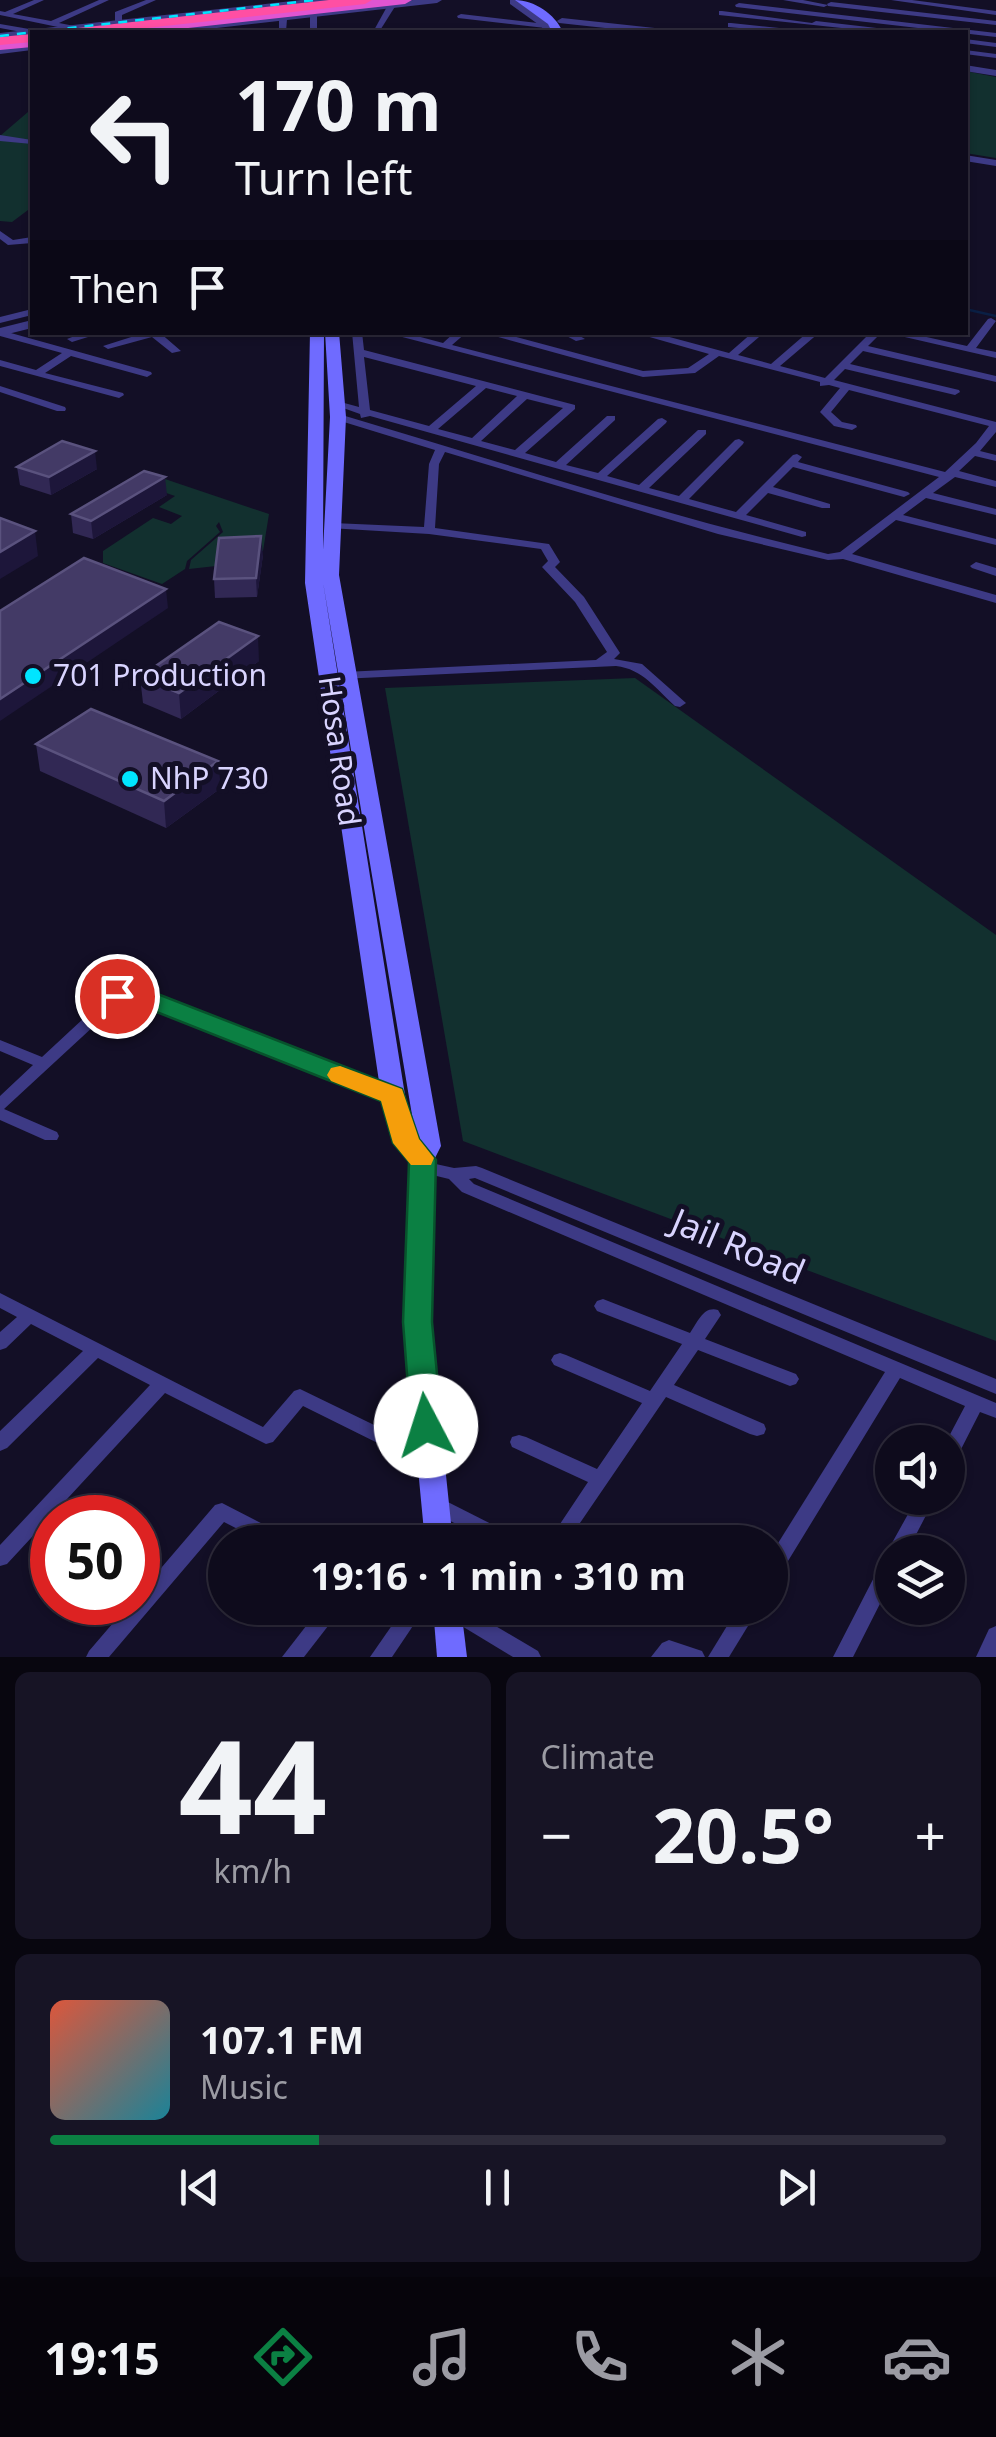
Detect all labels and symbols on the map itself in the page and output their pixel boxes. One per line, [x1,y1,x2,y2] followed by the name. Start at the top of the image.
[53,654,267,695] place label: 701 Production
[22,665,44,687] marker: 701 Production
[310,673,371,829] street label: Hosa Road
[150,757,269,798] place label: NhP 730
[119,768,141,790] marker: NhP 730
[75,954,160,1039] pin
[662,1195,812,1295] street label: Jail Road
[374,1374,478,1478] position arrow
[30,1495,160,1625] speed limit sign: 50

